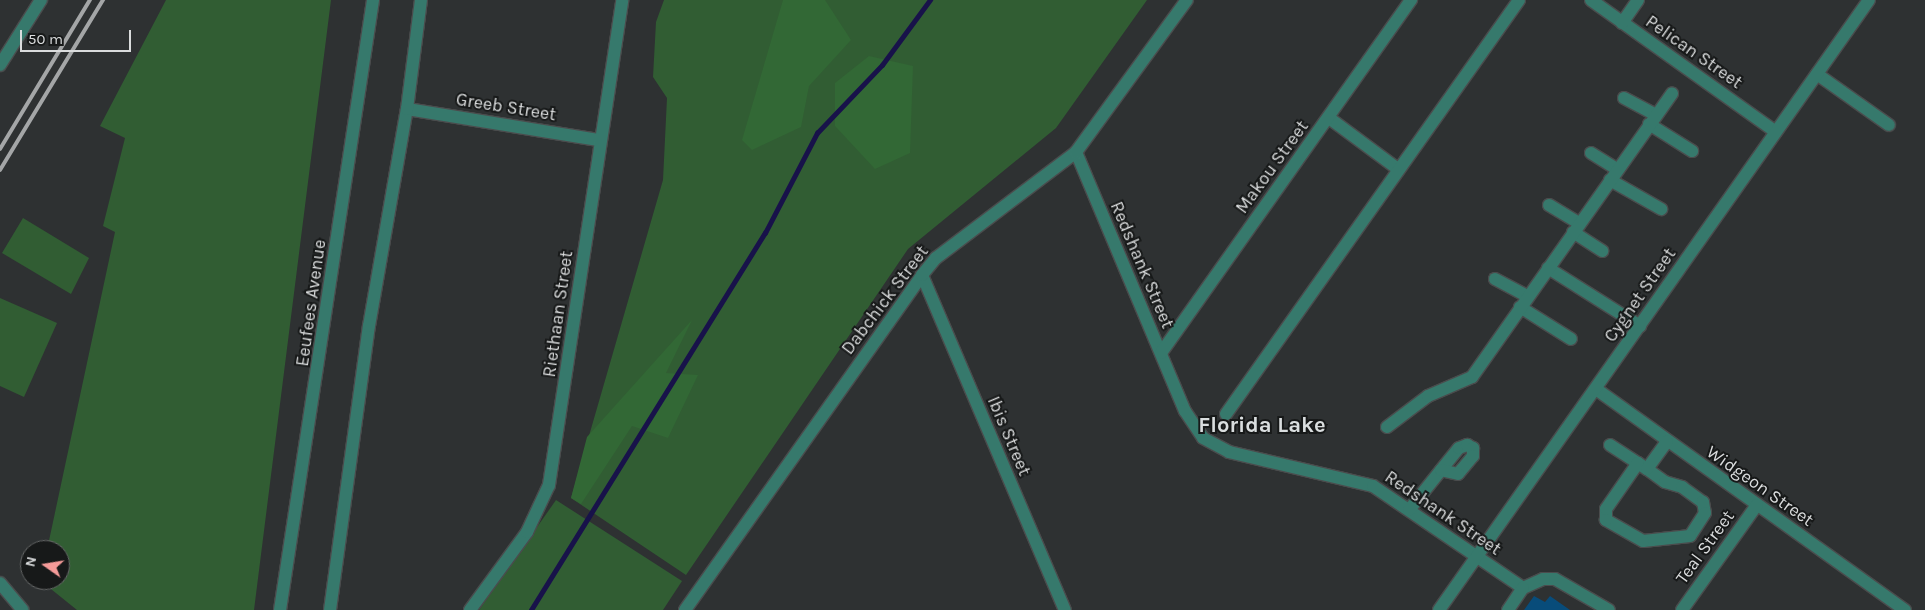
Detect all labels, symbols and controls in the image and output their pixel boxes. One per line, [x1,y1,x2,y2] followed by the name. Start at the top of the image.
[1641,11,1747,93] street label: Pelican Street
[22,20,134,52] scale bar
[28,30,63,48] text: 50 m
[454,88,558,126] street label: Greeb Street
[1231,116,1313,218] street label: Makou Street
[1106,198,1178,332] street label: Redshank Street
[291,238,331,368] street label: Eeufees Avenue
[837,241,933,359] street label: Dabchick Street
[1600,244,1680,346] street label: Cygnet Street
[538,249,578,379] street label: Riethaan Street
[983,393,1035,479] street label: Ibis Street
[1198,413,1326,439] district label: Florida Lake
[1702,441,1818,531] street label: Widgeon Street
[1381,466,1505,560] street label: Redshank Street
[1671,506,1739,588] street label: Teal Street
[20,540,70,590] north arrow
[21,555,40,569] text: N

